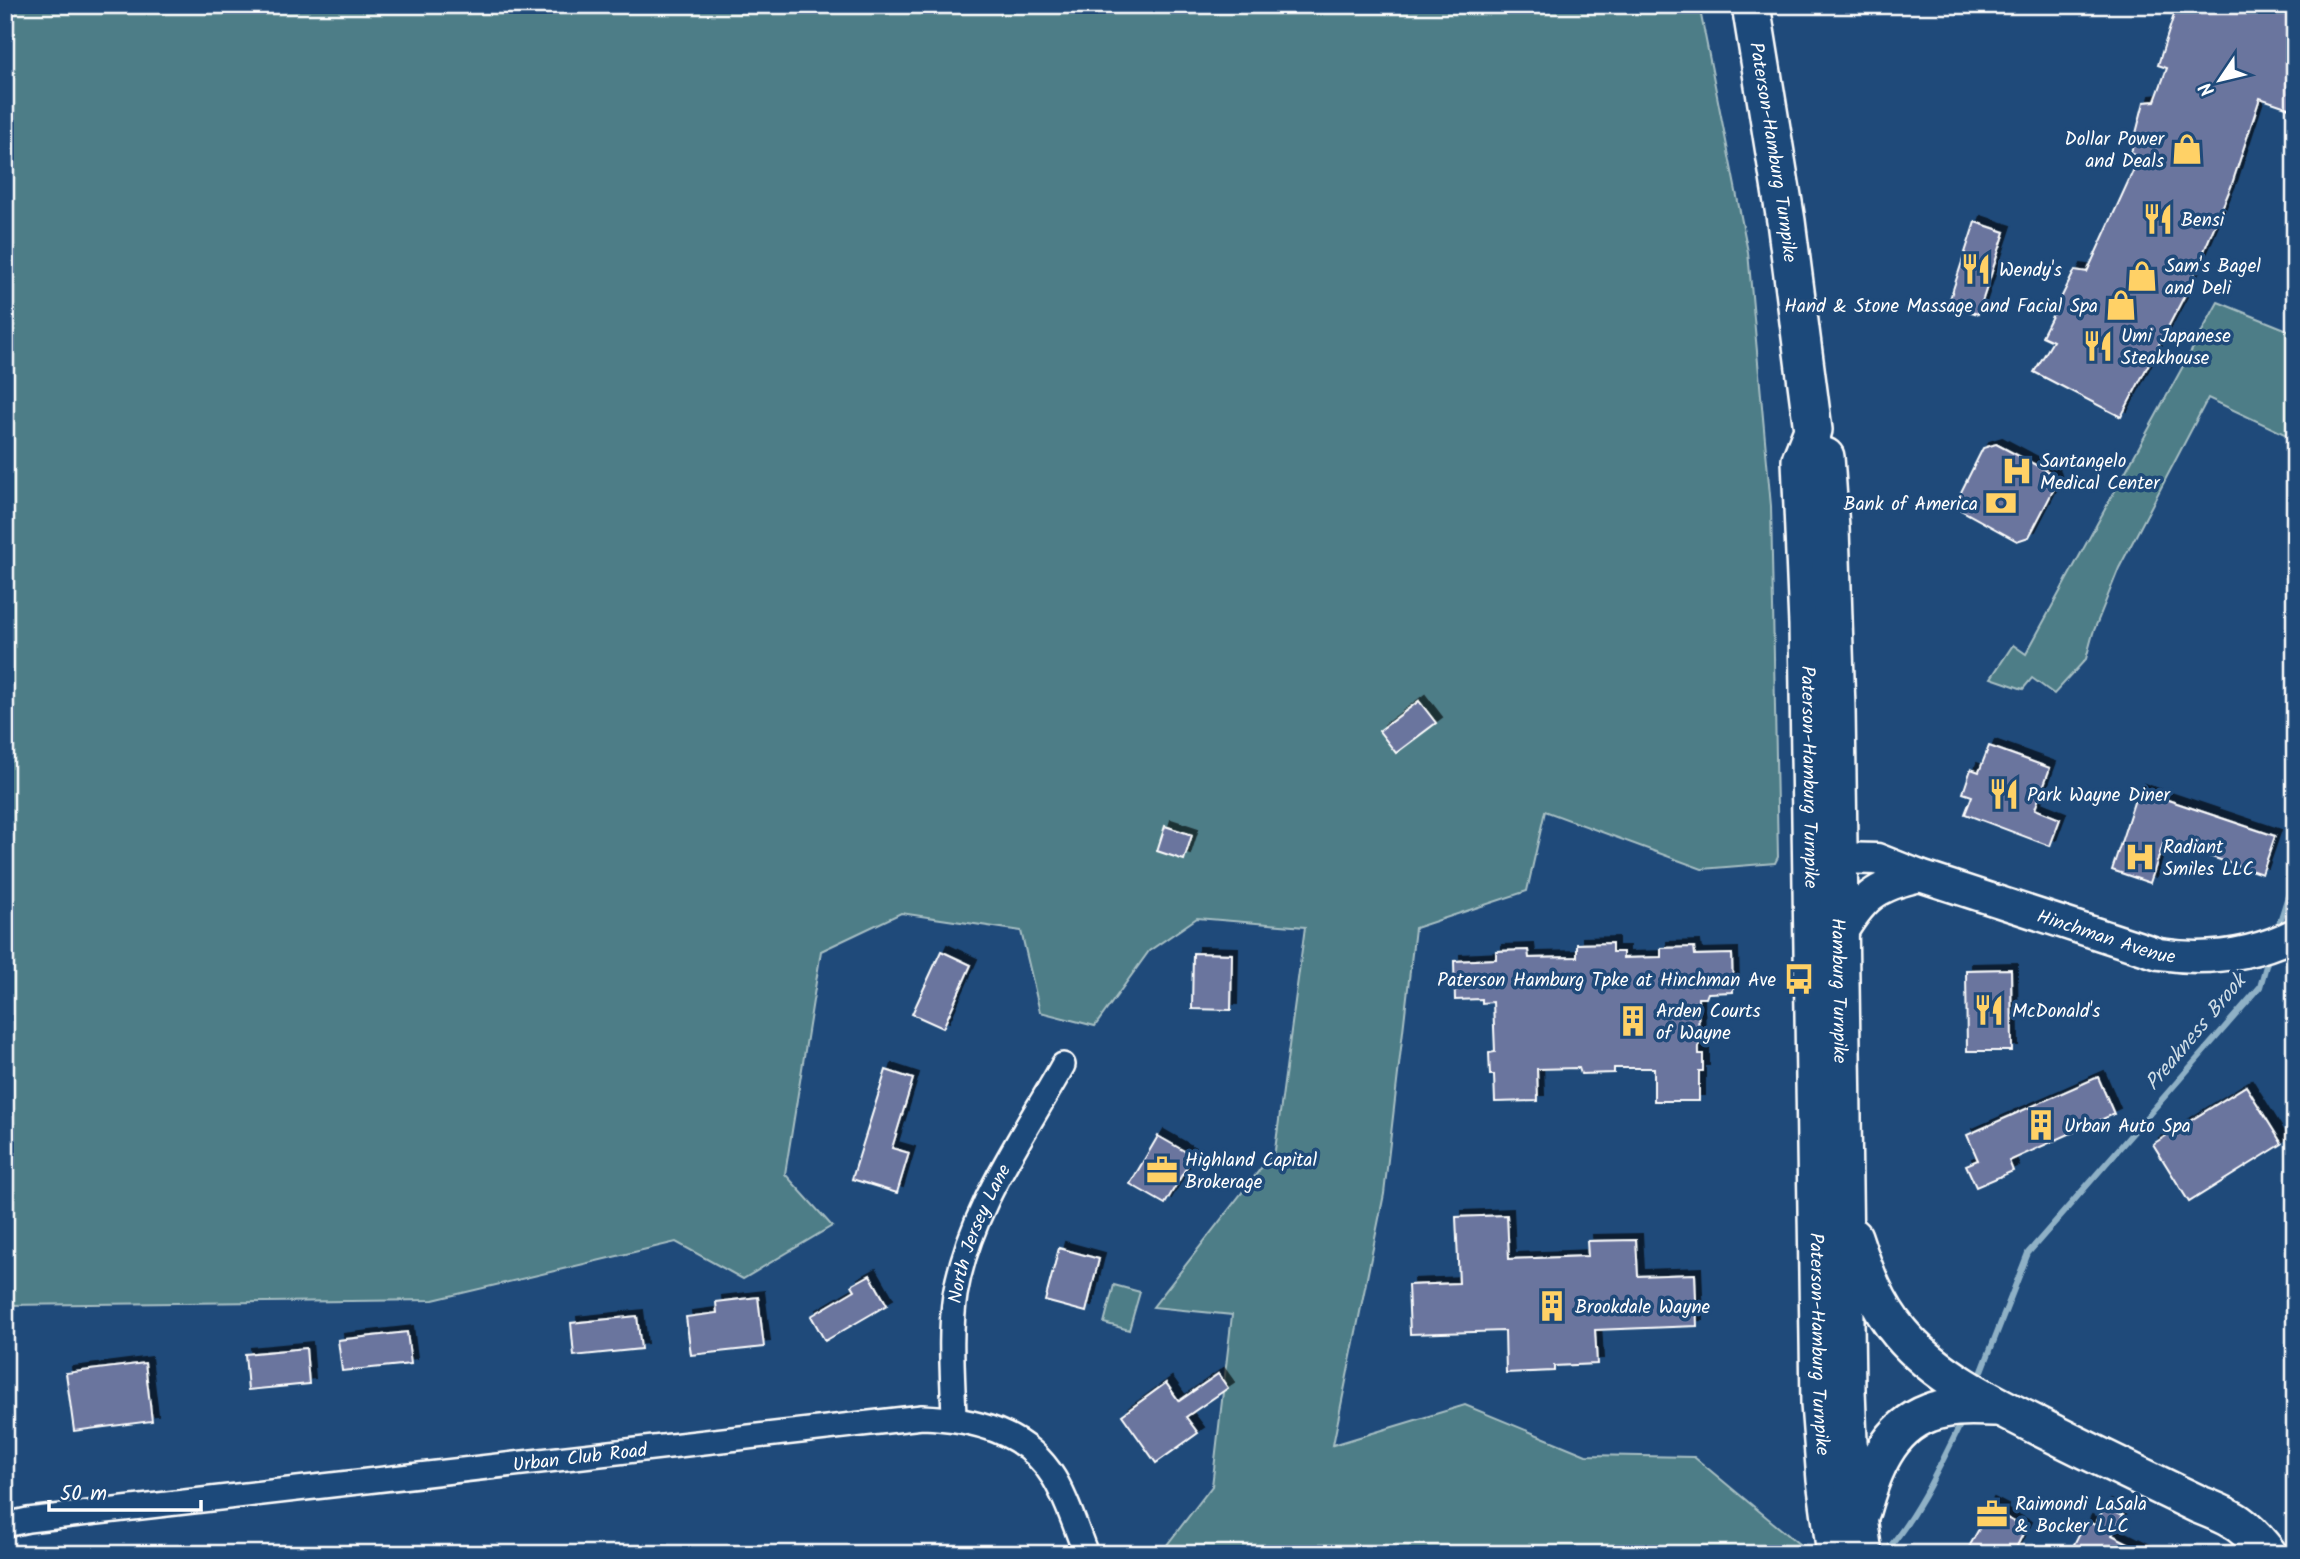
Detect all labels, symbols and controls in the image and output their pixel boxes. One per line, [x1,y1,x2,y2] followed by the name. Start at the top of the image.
[1740,40,1804,265] street label: Paterson-Hamburg Turnpike
[2184,46,2254,116] north arrow
[2192,75,2223,102] text: N
[2064,125,2166,177] place label: Dollar Power and Deals
[2170,132,2204,166] shop icon: Dollar Power and Deals
[2141,202,2175,236] restaurant icon: Bensi
[2181,206,2226,236] place label: Bensi
[1959,252,1993,286] restaurant icon: Wendy's
[2165,252,2261,304] place label: Sam's Bagel and Deli
[1999,256,2062,286] place label: Wendy's
[2125,259,2159,293] shop icon: Sam's Bagel and Deli
[2104,288,2138,322] shop icon: Hand & Stone Massage and Facial Spa
[1784,292,2098,322] place label: Hand & Stone Massage and Facial Spa
[2121,322,2231,374] place label: Umi Japanese Steakhouse
[2081,329,2115,363] restaurant icon: Umi Japanese Steakhouse
[2040,447,2161,499] place label: Santangelo Medical Center
[2000,454,2034,488] hospital icon: Santangelo Medical Center
[1984,486,2018,520] bank icon: Bank of America
[1844,490,1978,520] place label: Bank of America
[1792,665,1825,889] street label: Paterson-Hamburg Turnpike
[1987,777,2021,811] restaurant icon: Park Wayne Diner
[2027,781,2171,811] place label: Park Wayne Diner
[2163,833,2254,885] place label: Radiant Smiles LLC
[2123,840,2157,874] hospital icon: Radiant Smiles LLC
[2033,902,2177,973] street label: Hinchman Avenue
[1822,918,1854,1064] street label: Hamburg Turnpike
[1782,962,1816,996] bus stop icon: Paterson Hamburg Tpke at Hinchman Ave
[2137,965,2257,1099] water label: Preakness Brook
[1437,966,1776,996] place label: Paterson Hamburg Tpke at Hinchman Ave
[1972,993,2006,1027] restaurant icon: McDonald's
[1656,997,1760,1049] place label: Arden Courts of Wayne
[2012,997,2100,1027] place label: McDonald's
[1616,1004,1650,1038] building icon: Arden Courts of Wayne
[2024,1108,2058,1142] building icon: Urban Auto Spa
[2064,1112,2191,1142] place label: Urban Auto Spa
[1185,1146,1317,1198] place label: Highland Capital Brokerage
[1145,1153,1179,1187] office icon: Highland Capital Brokerage
[941,1158,1020,1305] street label: North Jersey Lane
[1800,1232,1837,1457] street label: Paterson-Hamburg Turnpike
[1535,1289,1569,1323] building icon: Brookdale Wayne
[1575,1293,1711,1323] place label: Brookdale Wayne
[511,1436,649,1481] street label: Urban Club Road
[49,1468,201,1512] scale bar
[60,1478,107,1511] text: 50 m
[2015,1490,2147,1542] place label: Raimondi LaSala & Bocker LLC
[1975,1497,2009,1531] office icon: Raimondi LaSala & Bocker LLC

